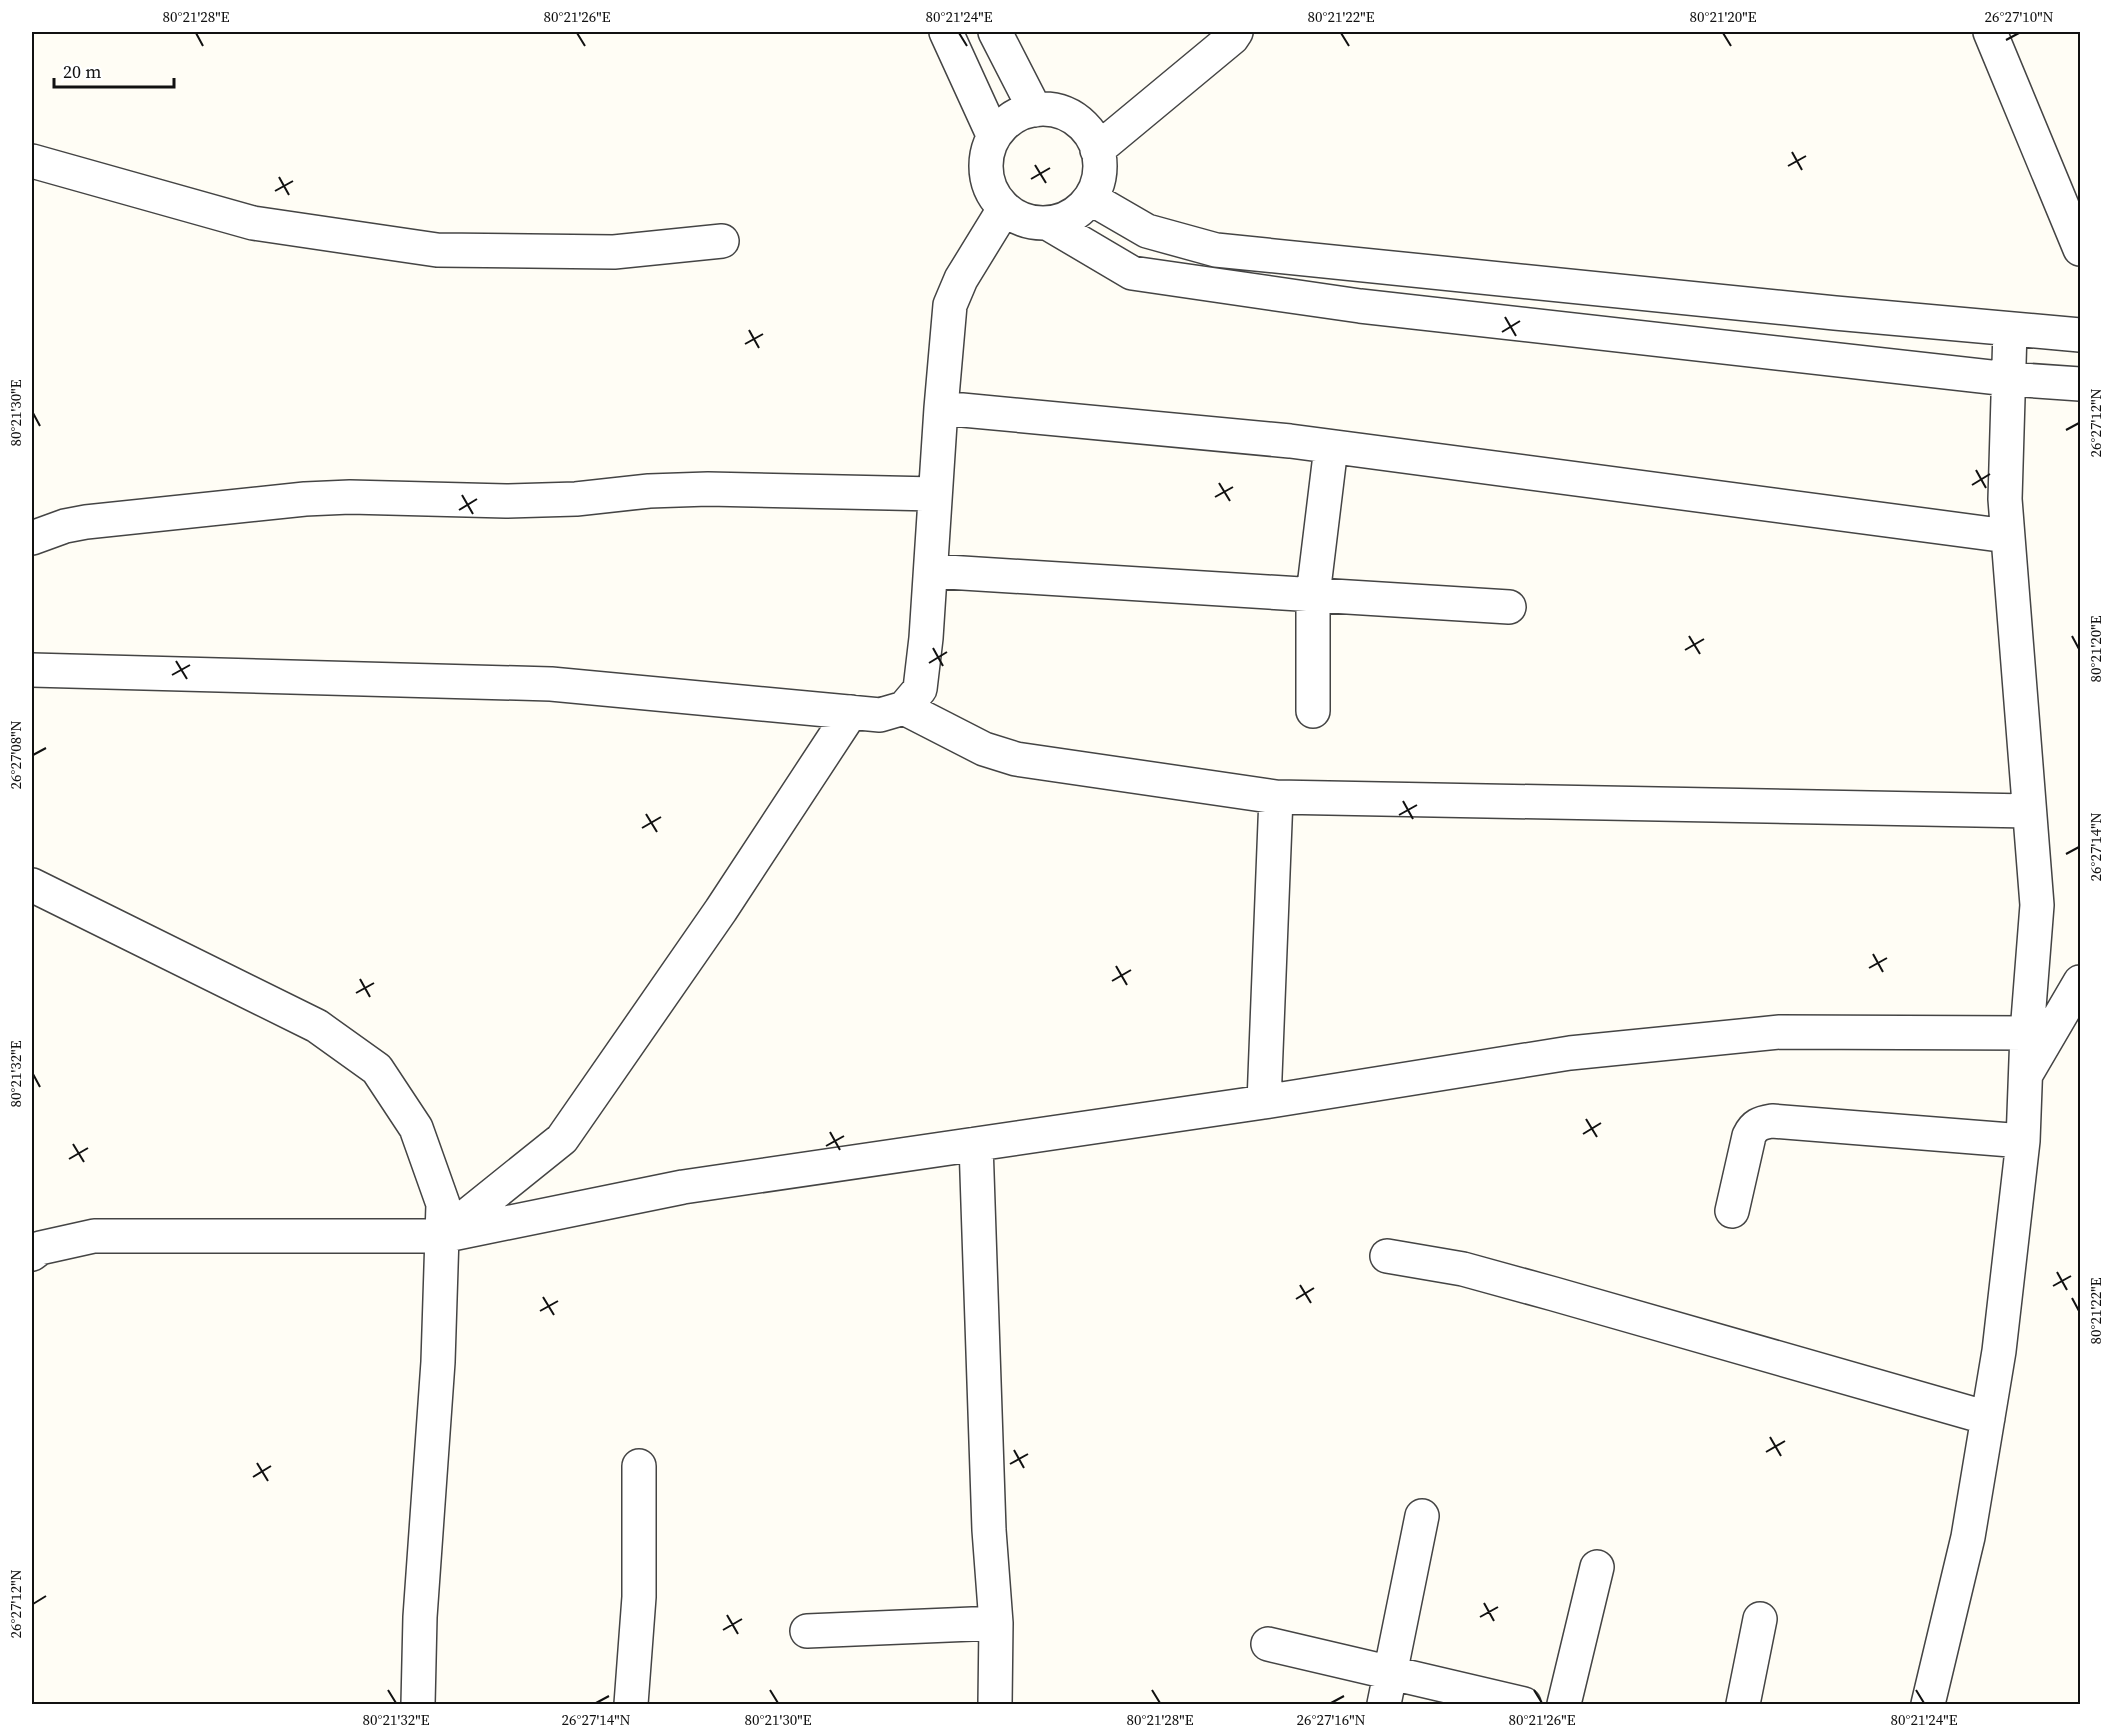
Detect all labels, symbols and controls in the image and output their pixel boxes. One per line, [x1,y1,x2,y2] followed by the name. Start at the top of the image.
[162,6,230,27] text: 80°21'28"E
[543,6,611,27] text: 80°21'26"E
[925,6,993,27] text: 80°21'24"E
[1307,6,1375,27] text: 80°21'22"E
[1689,6,1757,27] text: 80°21'20"E
[1984,6,2054,27] text: 26°27'10"N
[54,51,174,89] scale bar
[63,59,101,84] text: 20 m
[5,379,26,447] text: 80°21'30"E
[2085,388,2106,458] text: 26°27'12"N
[2085,615,2106,683] text: 80°21'20"E
[5,720,26,790] text: 26°27'08"N
[2085,812,2106,882] text: 26°27'14"N
[5,1040,26,1108] text: 80°21'32"E
[2085,1277,2106,1345] text: 80°21'22"E
[5,1569,26,1639] text: 26°27'12"N
[362,1709,430,1730] text: 80°21'32"E
[561,1709,631,1730] text: 26°27'14"N
[744,1709,812,1730] text: 80°21'30"E
[1126,1709,1194,1730] text: 80°21'28"E
[1296,1709,1366,1730] text: 26°27'16"N
[1508,1709,1576,1730] text: 80°21'26"E
[1890,1709,1958,1730] text: 80°21'24"E

